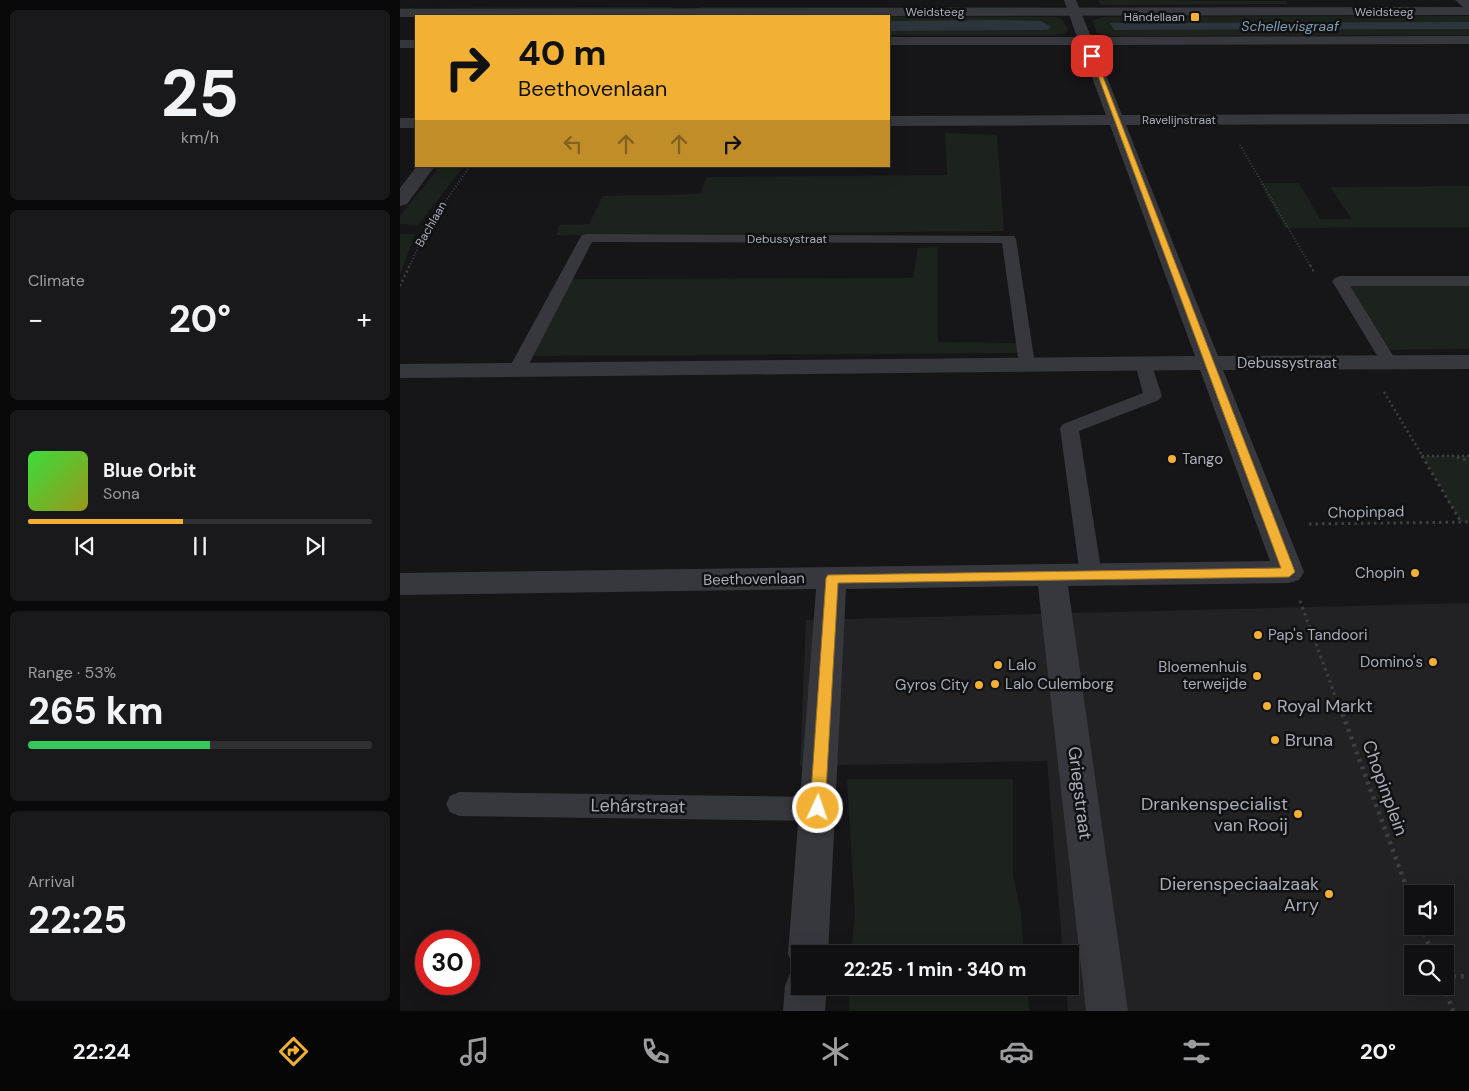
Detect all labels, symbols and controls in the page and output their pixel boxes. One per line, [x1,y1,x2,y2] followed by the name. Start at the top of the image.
[906,4,965,20] street label: Weidsteeg
[1355,4,1414,20] street label: Weidsteeg
[1124,9,1185,25] place label: Händellaan
[1189,11,1201,23] marker: Händellaan
[1241,17,1340,35] water label: Schellevisgraaf
[518,30,607,76] text: 40 m
[435,35,500,100] icon: right
[1071,35,1113,77] pin
[1078,42,1106,70] icon: arrive
[161,52,239,136] text: 25
[518,74,667,103] text: Beethovenlaan
[1142,112,1216,128] street label: Ravelijnstraat
[181,127,219,148] text: km/h
[559,130,587,158] icon: left
[612,130,640,158] icon: ahead
[665,130,693,158] icon: ahead
[718,130,746,158] icon: right
[412,198,451,250] street label: Bachlaan
[747,231,827,247] street label: Debussystraat
[28,270,85,291] text: Climate
[169,294,231,344] text: 20°
[28,301,43,338] text: −
[357,301,372,338] text: +
[1237,353,1337,373] street label: Debussystraat
[1182,449,1223,469] place label: Tango
[1166,453,1178,465] marker: Tango
[103,458,196,483] text: Blue Orbit
[103,483,140,504] text: Sona
[1327,501,1405,523] street label: Chopinpad
[71,532,99,560] icon: previous
[186,532,214,560] icon: pause
[301,532,329,560] icon: next
[1355,563,1405,583] place label: Chopin
[1409,567,1421,579] marker: Chopin
[703,568,805,590] street label: Beethovenlaan
[1268,625,1368,645] place label: Pap's Tandoori
[1252,629,1264,641] marker: Pap's Tandoori
[1360,652,1423,672] place label: Domino's
[1008,655,1036,675] place label: Lalo
[1427,656,1439,668] marker: Domino's
[1158,657,1247,694] place label: Bloemenhuis terweijde
[992,659,1004,671] marker: Lalo
[28,662,116,683] text: Range · 53%
[1251,670,1263,682] marker: Bloemenhuis terweijde
[1005,674,1114,694] place label: Lalo Culemborg
[895,675,970,695] place label: Gyros City
[989,678,1001,690] marker: Lalo Culemborg
[973,679,985,691] marker: Gyros City
[28,686,164,736] text: 265 km
[1277,694,1373,718] place label: Royal Markt
[1261,700,1273,712] marker: Royal Markt
[1285,728,1333,752] place label: Bruna
[1269,734,1281,746] marker: Bruna
[1357,737,1413,839] street label: Chopinplein
[1062,745,1098,841] street label: Griegstraat
[791,781,843,833] position arrow
[1141,792,1288,837] place label: Drankenspecialist van Rooij
[590,793,686,819] street label: Lehárstraat
[1292,808,1304,820] marker: Drankenspecialist van Rooij
[28,871,75,892] text: Arrival
[1160,872,1319,917] place label: Dierenspeciaalzaak Arry
[1404,885,1454,995] map controls
[1404,885,1454,935] button: sound
[1323,888,1335,900] marker: Dierenspeciaalzaak Arry
[28,895,127,945] text: 22:25
[415,930,480,995] speed limit sign: 30
[1404,945,1454,995] button: search
[844,957,1026,982] text: 22:25 · 1 min · 340 m
[276,1034,311,1069] icon: directions
[457,1034,492,1069] icon: music
[638,1034,673,1069] icon: phone
[818,1034,853,1069] icon: climate
[999,1034,1034,1069] icon: car
[1179,1034,1214,1069] icon: filters
[73,1037,131,1066] text: 22:24
[1360,1037,1396,1066] text: 20°

